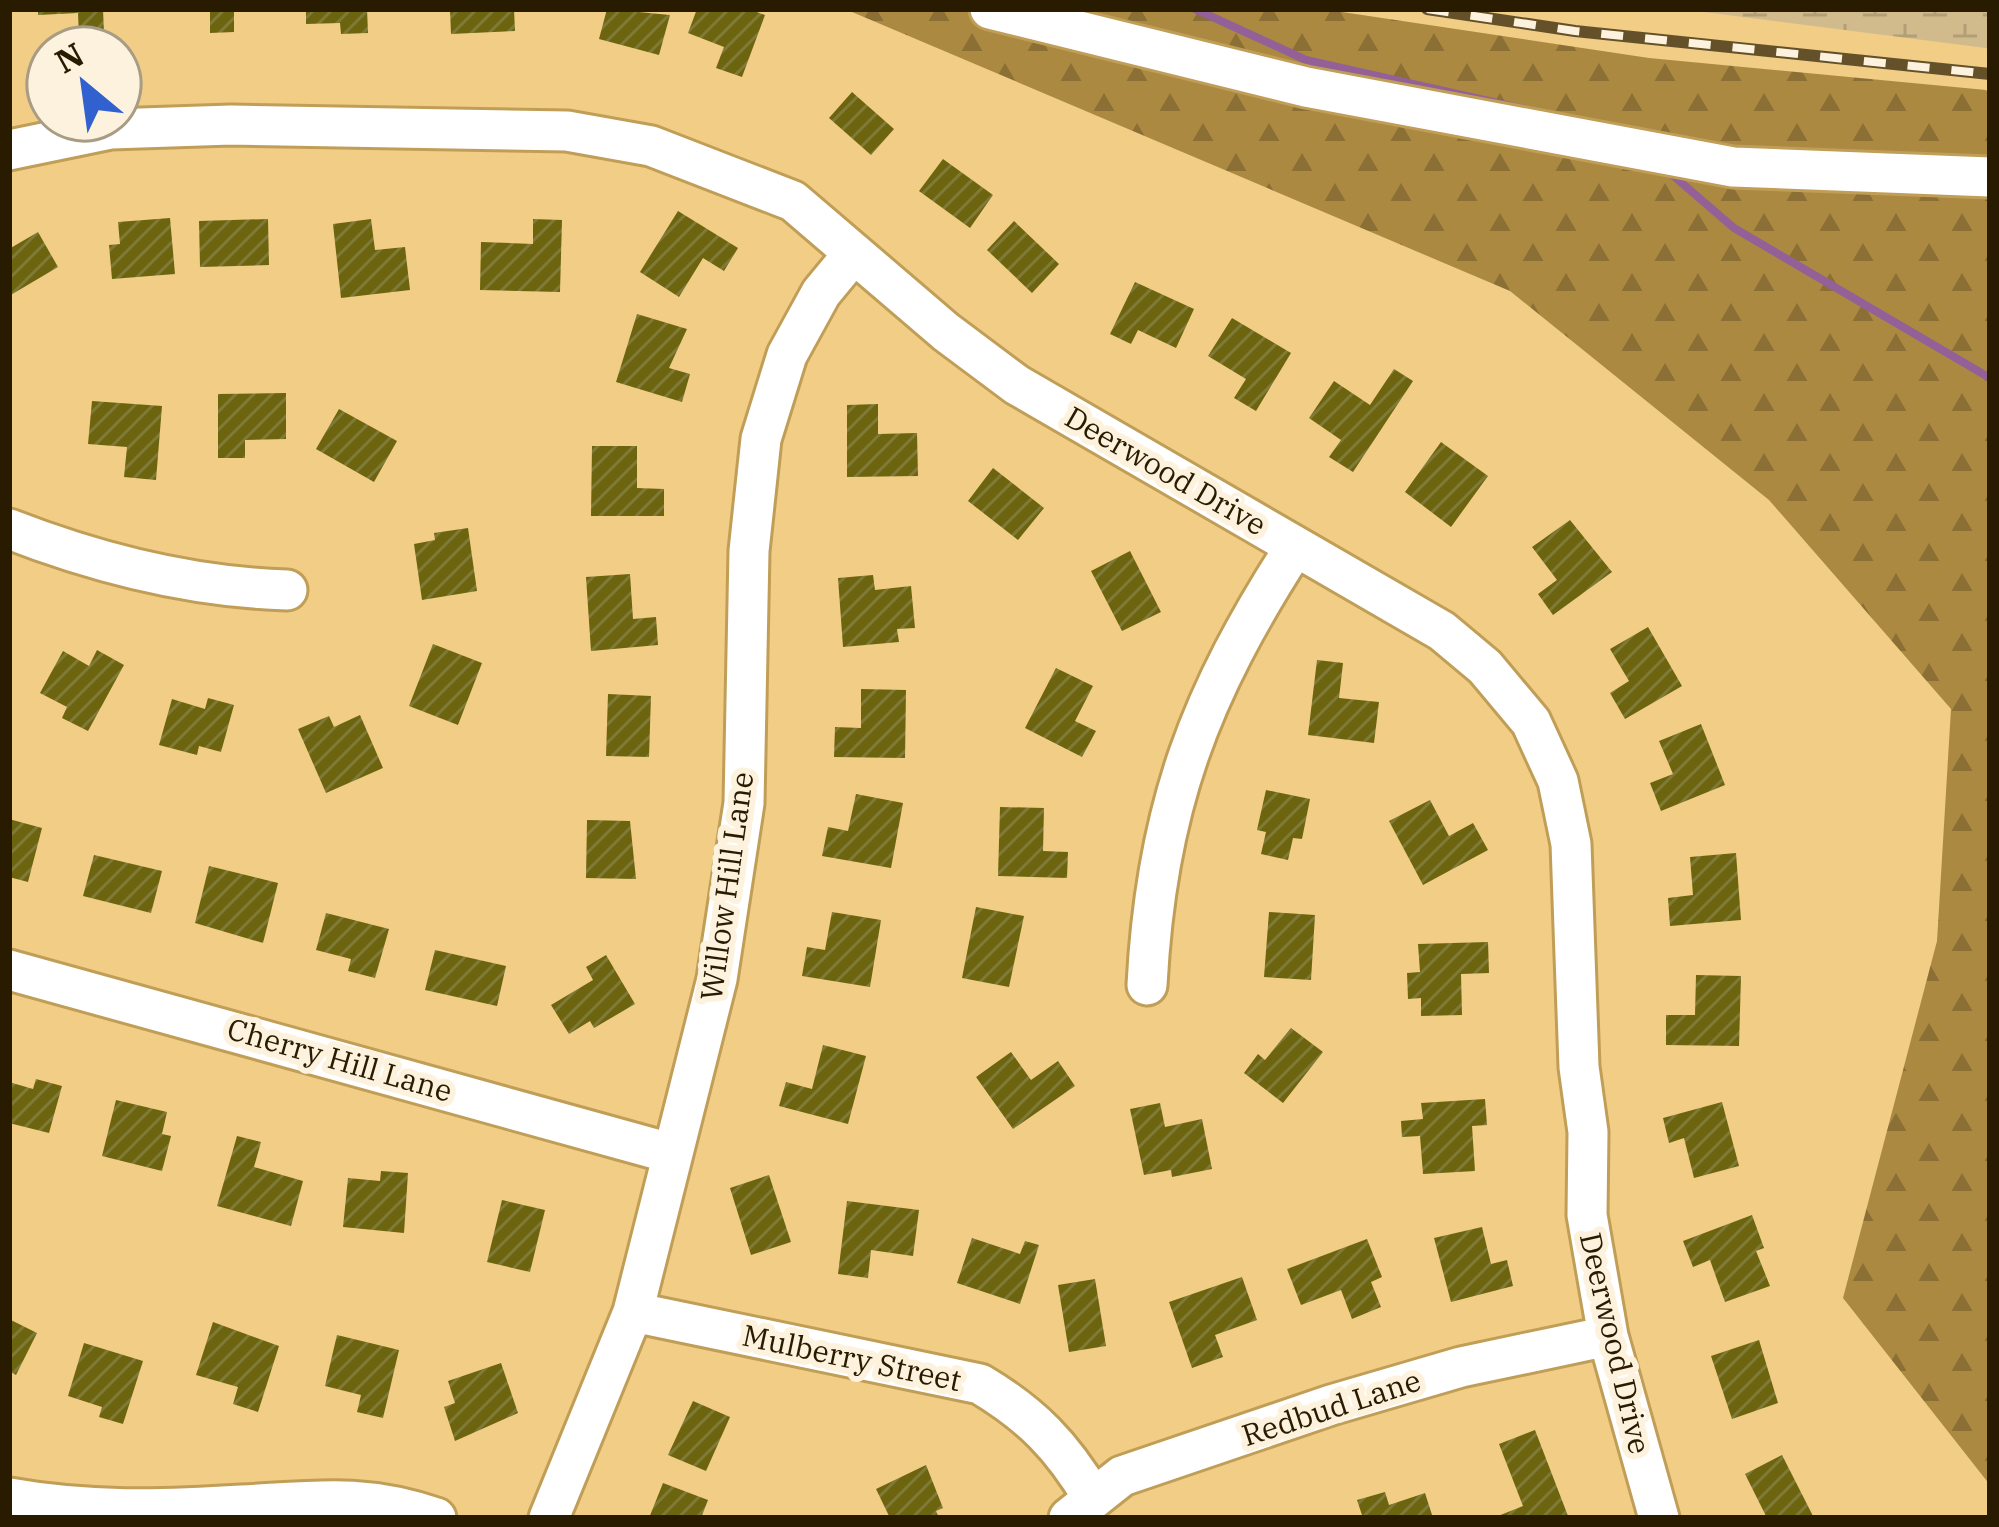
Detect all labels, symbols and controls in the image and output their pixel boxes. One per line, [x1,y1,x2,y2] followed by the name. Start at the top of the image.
[24,24,144,144] north arrow
[47,32,91,82] text: N
[1058,397,1274,543] street label: Deerwood Drive
[691,769,761,1003] street label: Willow Hill Lane
[223,1008,457,1110] street label: Cherry Hill Lane
[1572,1229,1660,1457] street label: Deerwood Drive
[739,1315,965,1399] street label: Mulberry Street
[1237,1360,1425,1454] street label: Redbud Lane

